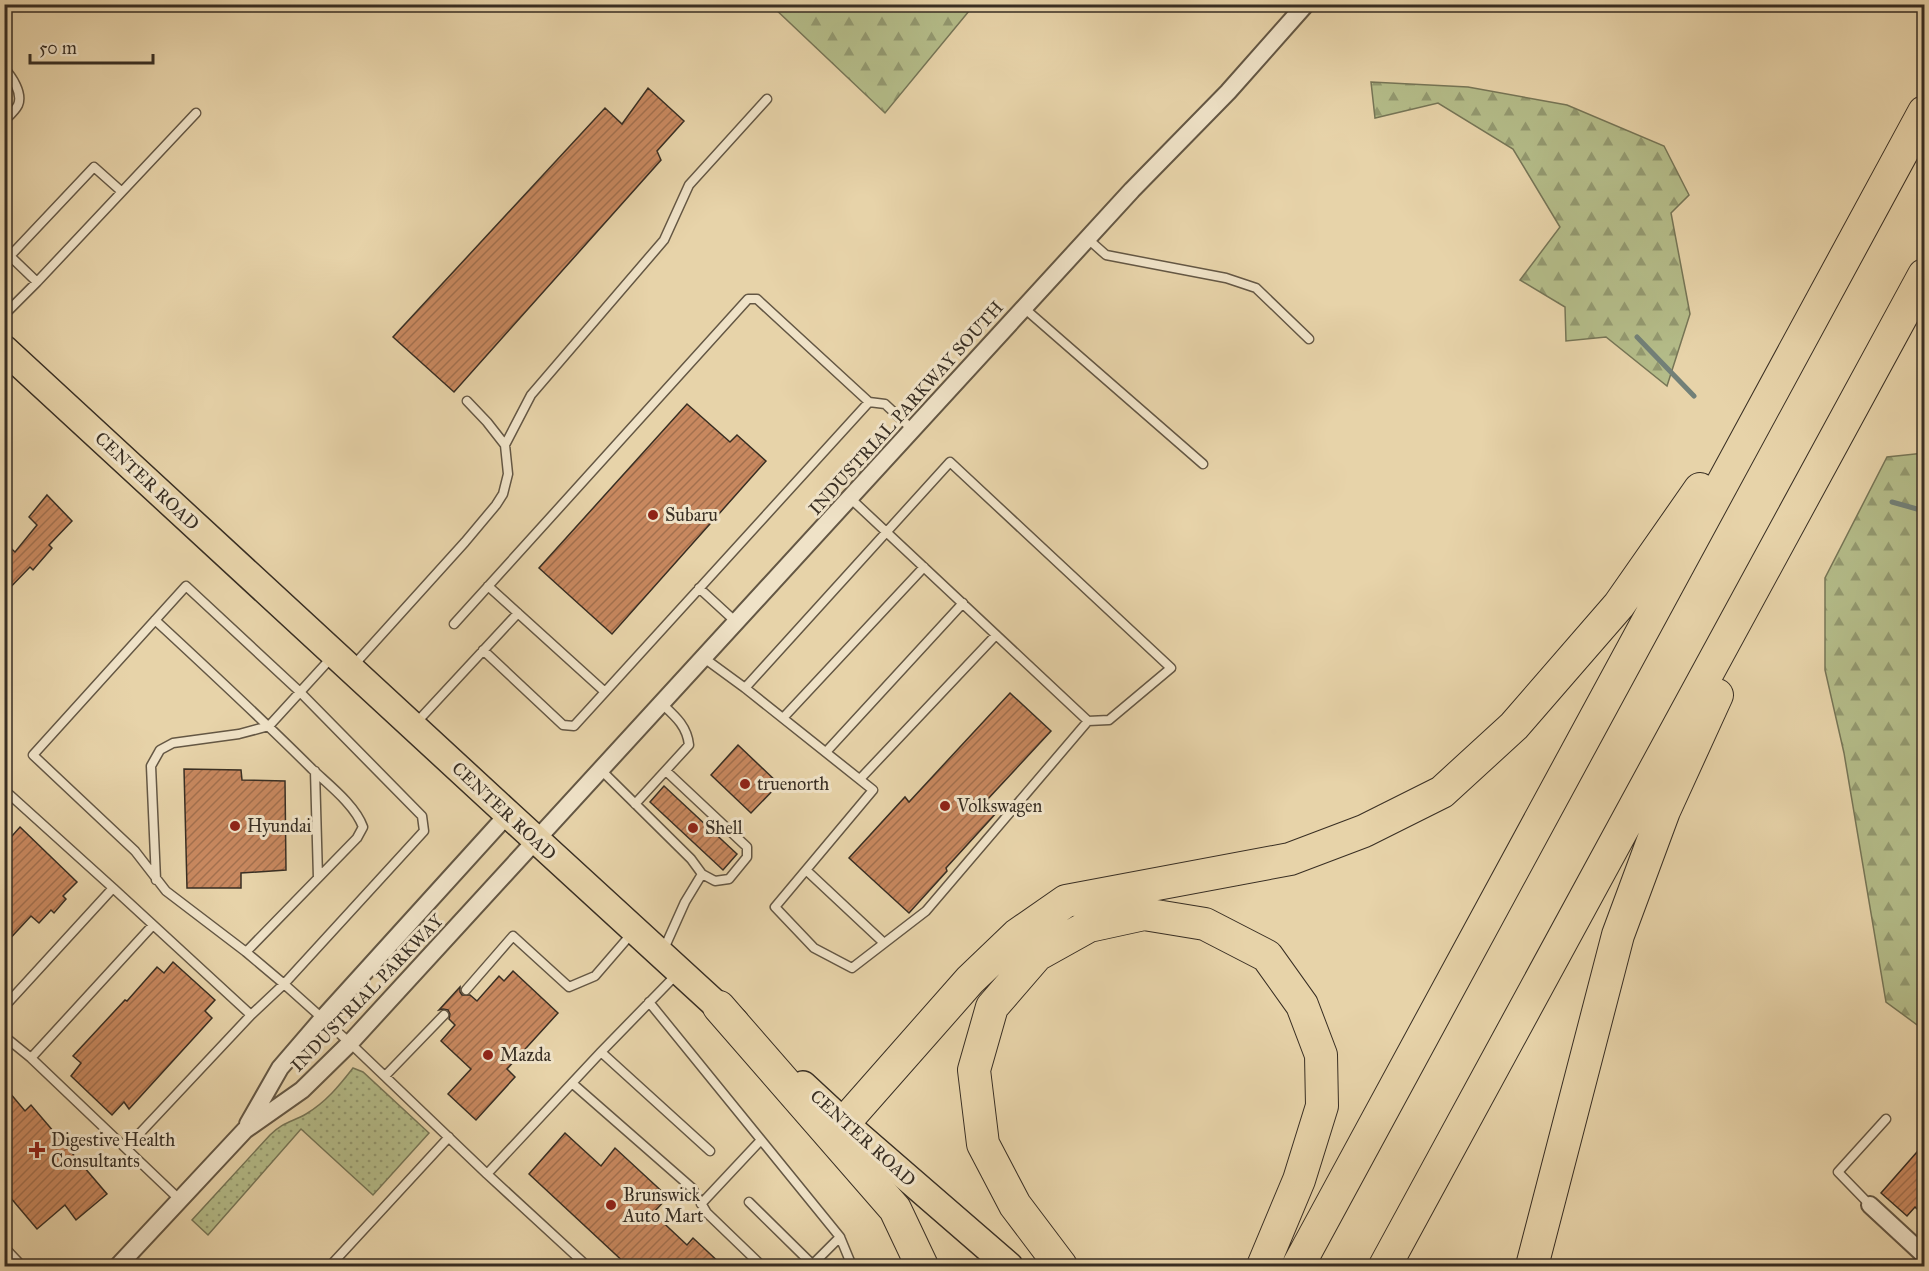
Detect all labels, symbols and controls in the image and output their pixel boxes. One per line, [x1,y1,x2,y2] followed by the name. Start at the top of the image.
[30,27,153,65] scale bar
[39,37,77,59] text: 50 m
[804,297,1008,519] street label: INDUSTRIAL PARKWAY SOUTH
[90,427,204,535] street label: CENTER ROAD
[665,504,718,526] place label: Subaru
[646,508,660,522] marker: Subaru
[447,757,561,865] street label: CENTER ROAD
[757,773,829,795] place label: truenorth
[738,777,752,791] marker: truenorth
[956,795,1042,818] place label: Volkswagen
[938,799,952,813] marker: Volkswagen
[247,815,312,837] place label: Hyundai
[705,817,743,839] place label: Shell
[228,819,242,833] marker: Hyundai
[686,821,700,835] marker: Shell
[286,909,448,1076] street label: INDUSTRIAL PARKWAY
[500,1044,552,1066] place label: Mazda
[481,1048,495,1062] marker: Mazda
[806,1085,920,1191] street label: CENTER ROAD
[51,1129,175,1172] place label: Digestive Health Consultants
[28,1141,46,1159] marker: Digestive Health Consultants
[622,1184,704,1227] place label: Brunswick Auto Mart
[604,1198,618,1212] marker: Brunswick Auto Mart

